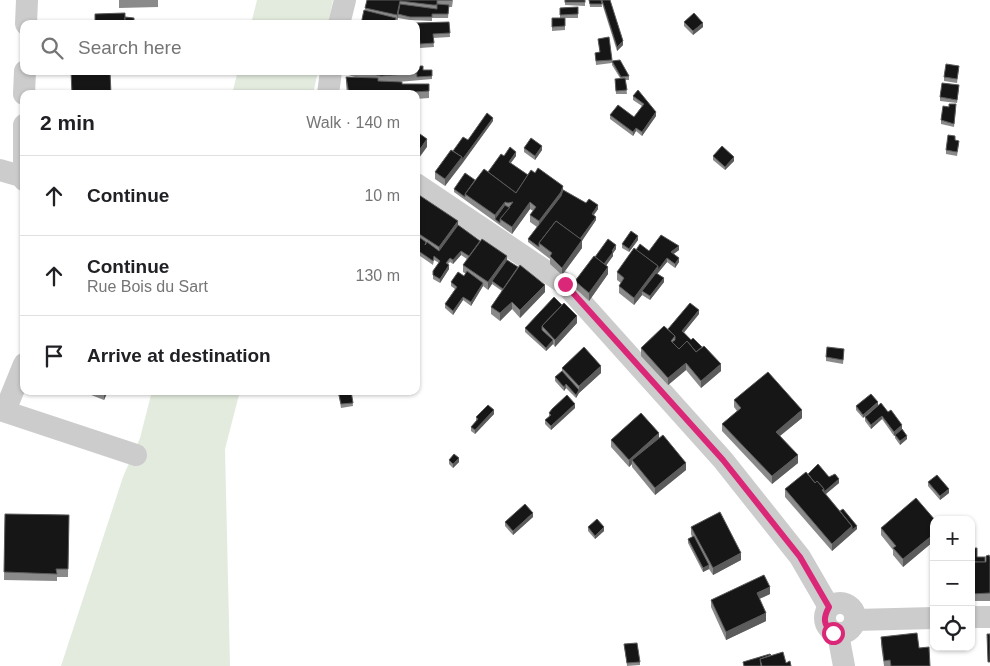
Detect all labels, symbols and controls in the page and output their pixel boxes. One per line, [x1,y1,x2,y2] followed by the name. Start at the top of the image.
[20,20,420,75] search box
[38,34,66,62] icon: search
[78,37,182,58] text: Search here
[40,111,95,134] text: 2 min
[306,114,400,131] text: Walk · 140 m
[40,182,68,210] icon: ahead
[87,185,169,206] text: Continue
[364,187,400,204] text: 10 m
[87,256,169,277] text: Continue
[40,262,68,290] icon: ahead
[356,267,400,284] text: 130 m
[554,273,577,296] route end
[87,278,208,295] text: Rue Bois du Sart
[40,342,68,370] icon: arrive
[87,345,271,366] text: Arrive at destination
[930,516,975,651] map controls
[930,516,975,561] button: +
[930,561,975,606] button: −
[930,606,975,651] button: locate
[822,622,845,645] route start

